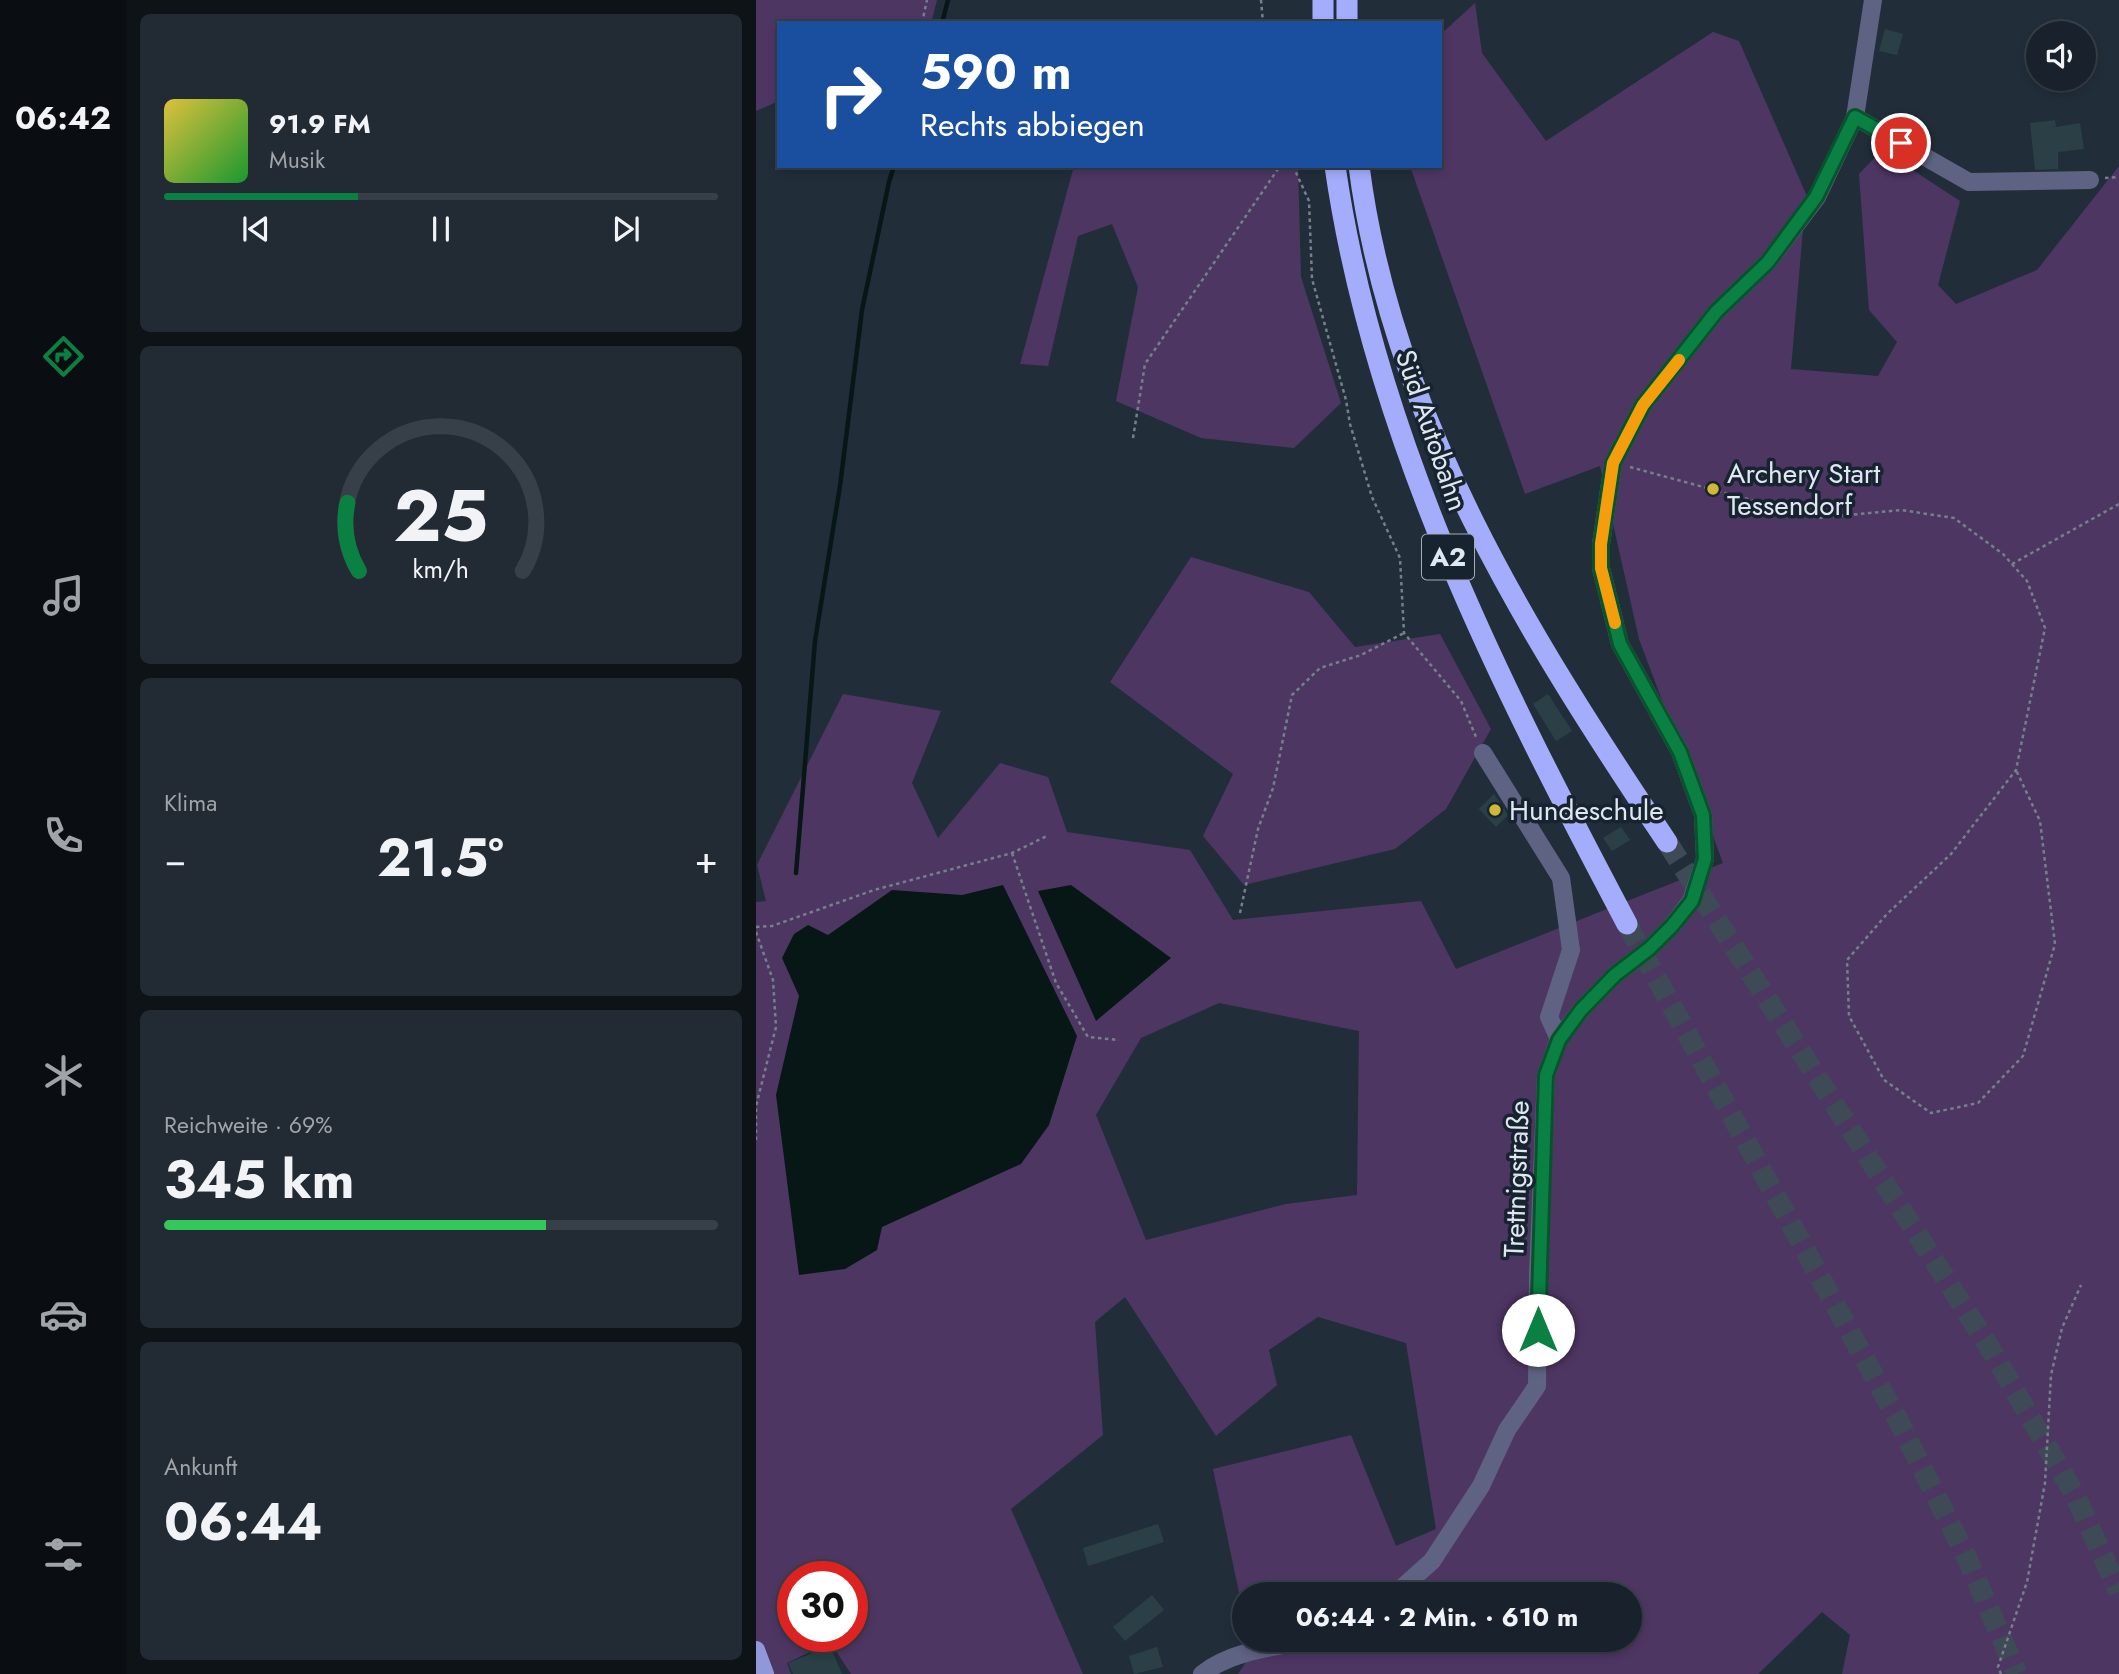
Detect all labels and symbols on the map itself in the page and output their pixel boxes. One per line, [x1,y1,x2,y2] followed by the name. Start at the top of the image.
[1871,113,1931,173] pin
[1385,344,1478,516] street label: Süd Autobahn
[1727,453,1880,526] place label: Archery Start Tessendorf
[1705,481,1721,497] marker: Archery Start Tessendorf
[1422,534,1474,580] road number: A2
[1509,790,1664,831] place label: Hundeschule
[1487,802,1503,818] marker: Hundeschule
[1493,1100,1540,1258] street label: Trettnigstraße
[1501,1293,1575,1367] position arrow
[777,1561,868,1652] speed limit sign: 30

